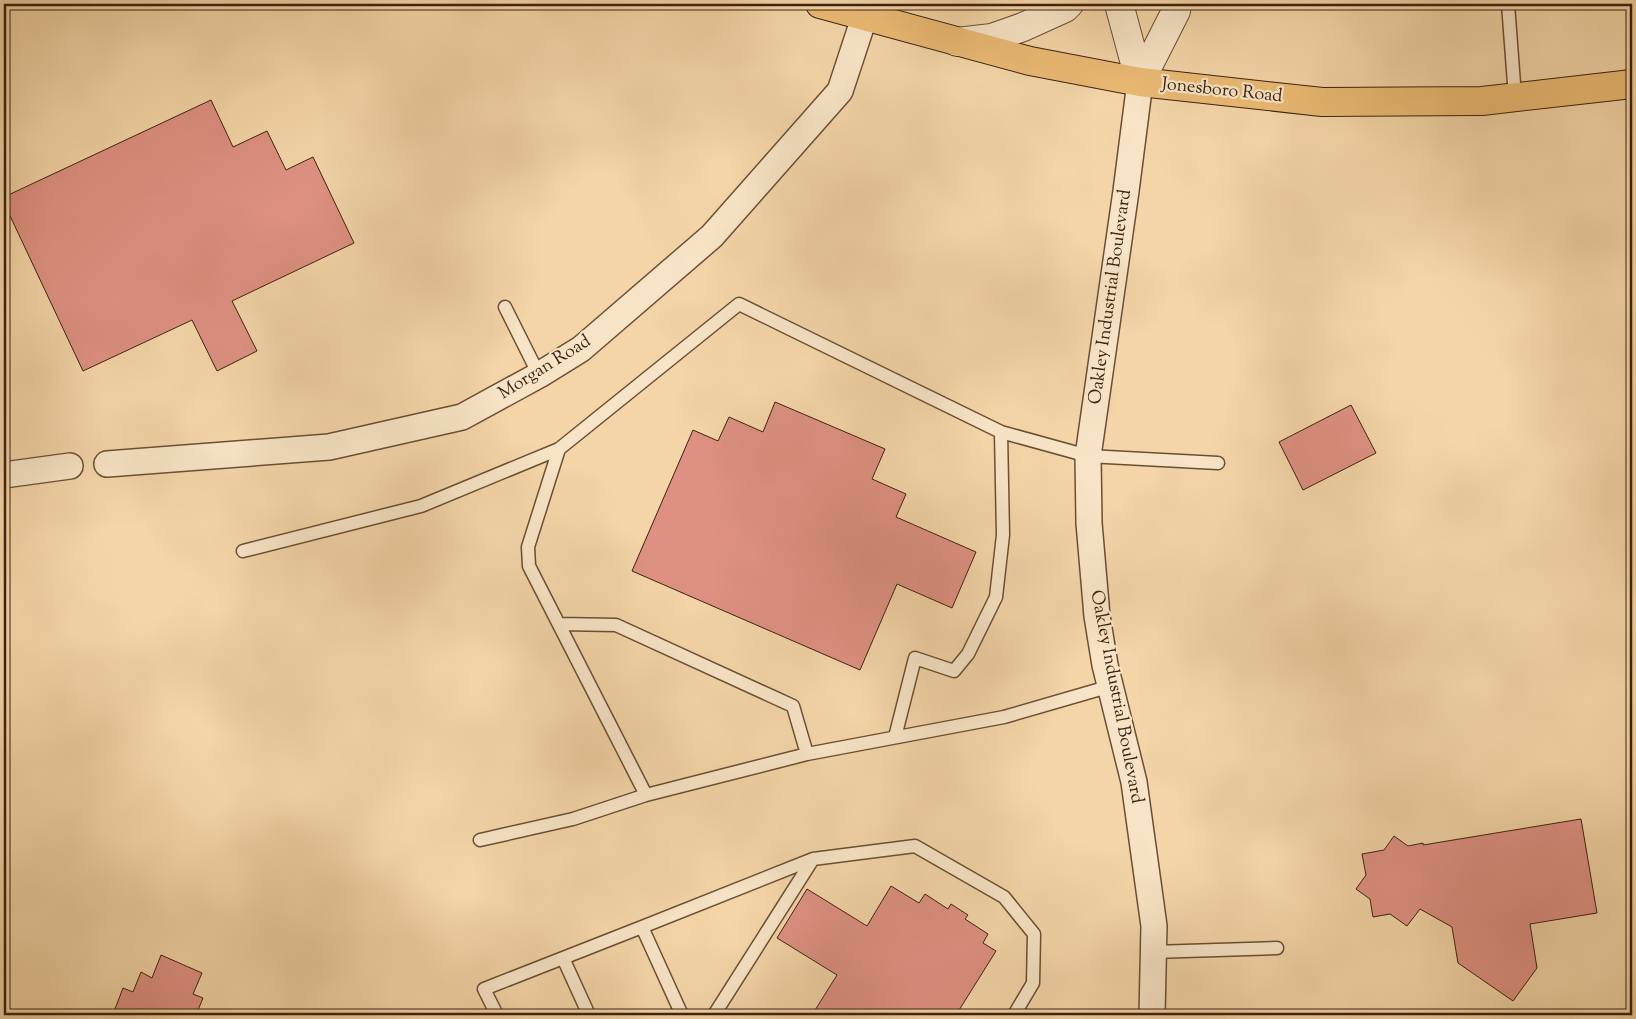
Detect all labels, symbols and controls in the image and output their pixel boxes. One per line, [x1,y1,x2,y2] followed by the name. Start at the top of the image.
[1159,72,1284,110] street label: Jonesboro Road
[1083,188,1139,406] street label: Oakley Industrial Boulevard
[494,329,596,407] street label: Morgan Road
[1083,588,1149,806] street label: Oakley Industrial Boulevard

